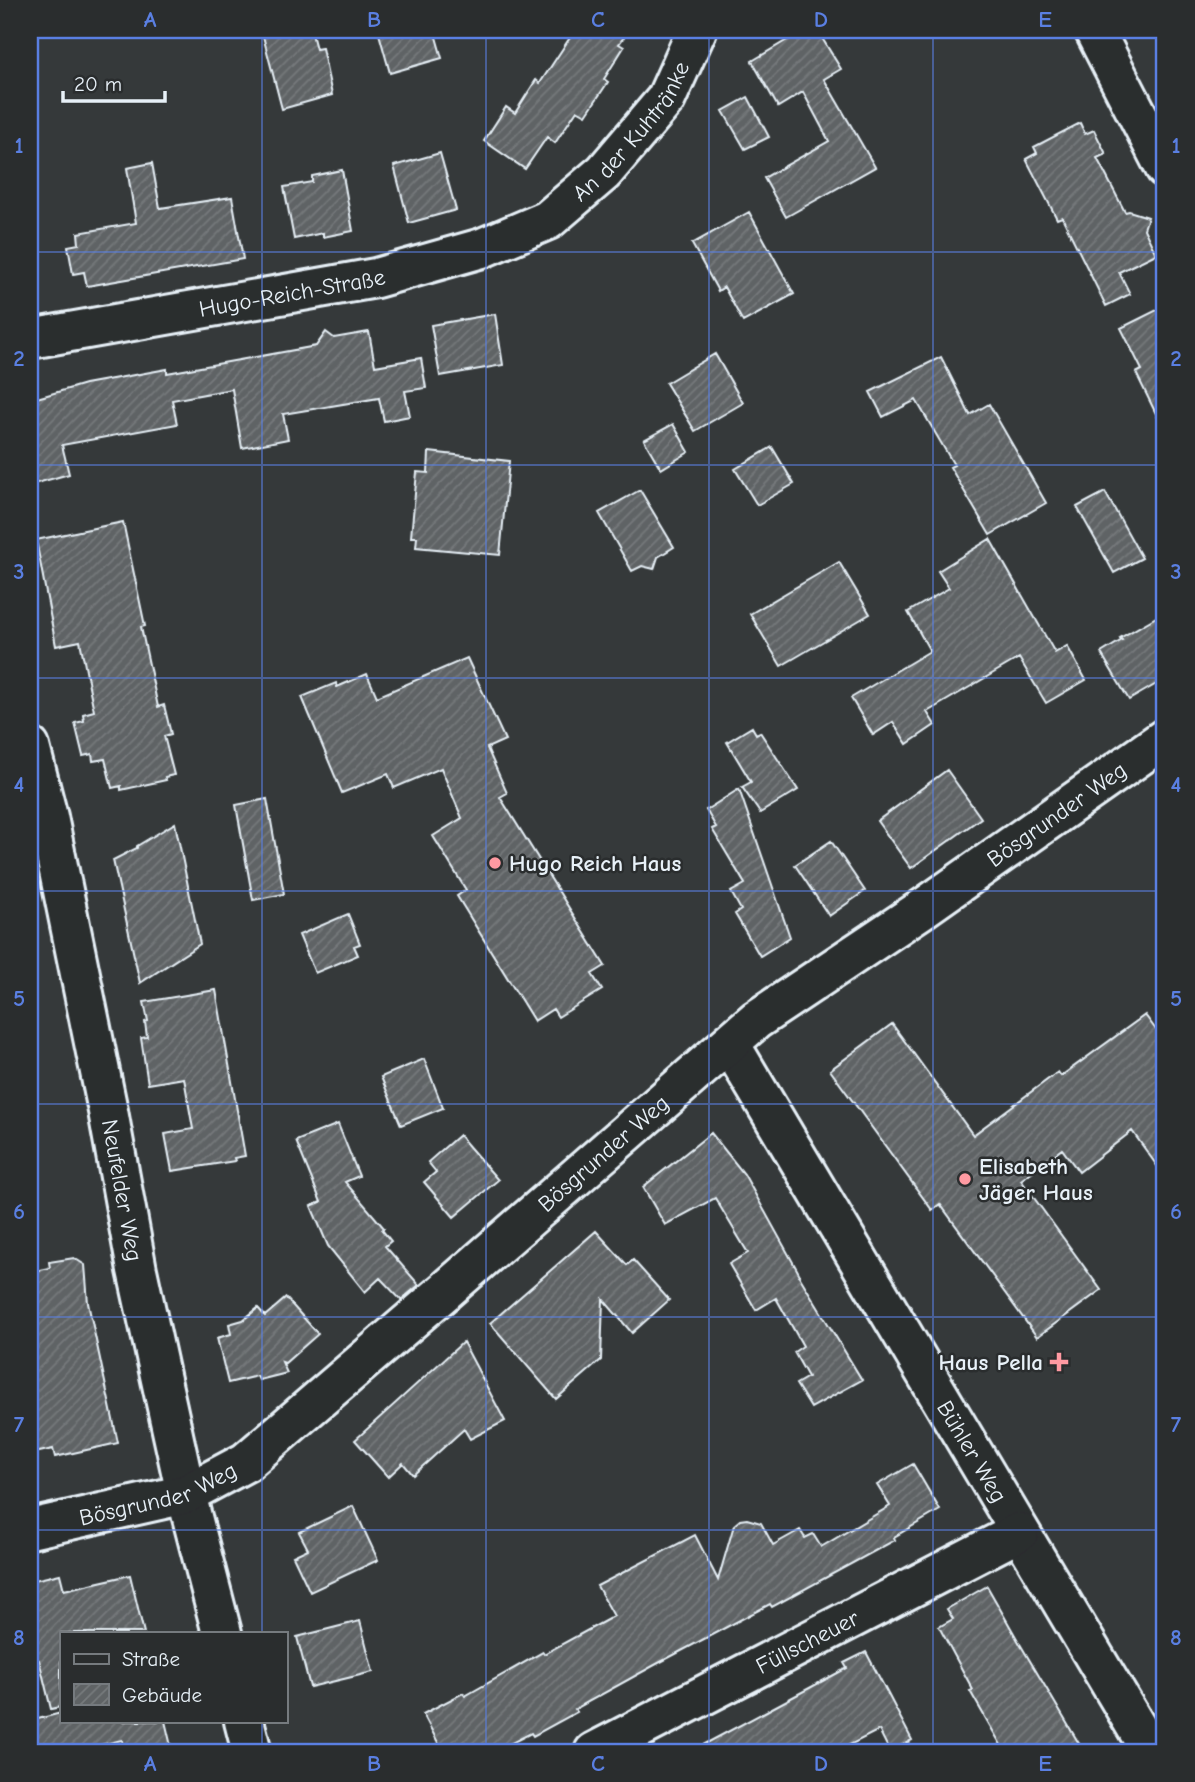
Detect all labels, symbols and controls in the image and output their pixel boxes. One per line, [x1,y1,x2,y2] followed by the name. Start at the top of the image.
[144,6,157,33] text: A
[367,6,381,33] text: B
[591,6,605,33] text: C
[814,6,828,33] text: D
[1038,6,1052,33] text: E
[567,57,695,207] street label: An der Kuhtränke
[63,60,164,104] scale bar
[74,72,122,96] text: 20 m
[14,132,24,159] text: 1
[1171,132,1181,159] text: 1
[197,263,388,323] street label: Hugo-Reich-Straße
[13,345,25,372] text: 2
[1170,345,1182,372] text: 2
[13,558,25,585] text: 3
[1170,558,1182,585] text: 3
[982,756,1132,873] street label: Bösgrunder Weg
[14,771,25,798] text: 4
[1171,771,1182,798] text: 4
[509,850,681,877] place label: Hugo Reich Haus
[487,855,503,871] marker: Hugo Reich Haus
[13,985,25,1012] text: 5
[1170,985,1182,1012] text: 5
[533,1089,674,1218] street label: Bösgrunder Weg
[96,1117,148,1264] street label: Neufelder Weg
[979,1153,1093,1206] place label: Elisabeth Jäger Haus
[957,1171,973,1187] marker: Elisabeth Jäger Haus
[13,1198,25,1225] text: 6
[1170,1198,1182,1225] text: 6
[938,1349,1043,1376] place label: Haus Pella
[1049,1352,1069,1372] marker: Haus Pella
[931,1396,1013,1508] street label: Bühler Weg
[14,1411,25,1438] text: 7
[1171,1411,1182,1438] text: 7
[77,1457,241,1532] street label: Bösgrunder Weg
[751,1604,864,1680] street label: Füllscheuer
[13,1624,25,1651] text: 8
[1170,1624,1182,1651] text: 8
[60,1632,287,1722] legend
[122,1647,180,1671] text: Straße
[122,1683,202,1707] text: Gebäude
[144,1750,157,1777] text: A
[367,1750,381,1777] text: B
[591,1750,605,1777] text: C
[814,1750,828,1777] text: D
[1038,1750,1052,1777] text: E

